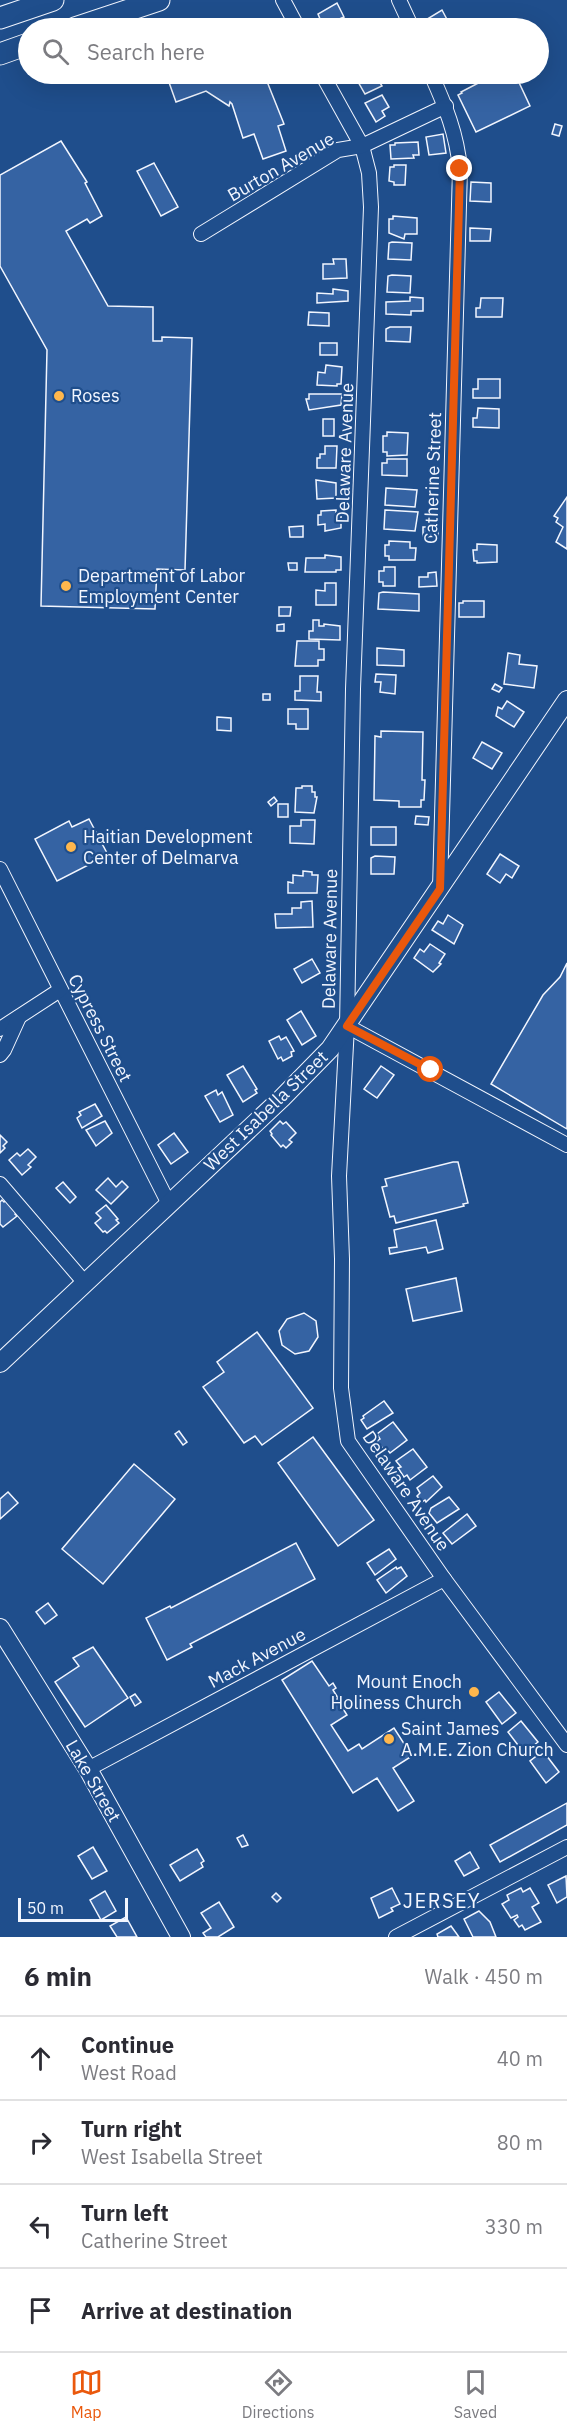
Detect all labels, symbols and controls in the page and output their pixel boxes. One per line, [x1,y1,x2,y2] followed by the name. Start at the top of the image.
[18,18,549,84] search box
[39,35,72,68] icon: search
[87,37,205,66] text: Search here
[223,127,338,206] street label: Burton Avenue
[446,155,472,181] route end
[331,382,358,524] street label: Delaware Avenue
[71,384,120,407] place label: Roses
[52,389,66,403] marker: Roses
[419,412,446,544] street label: Catherine Street
[78,564,246,608] place label: Department of Labor Employment Center
[59,579,73,593] marker: Department of Labor Employment Center
[83,825,253,869] place label: Haitian Development Center of Delmarva
[64,840,78,854] marker: Haitian Development Center of Delmarva
[317,868,342,1009] street label: Delaware Avenue
[63,970,137,1086] street label: Cypress Street
[199,1046,333,1176] street label: West Isabella Street
[417,1056,443,1082] route start
[358,1426,455,1555] street label: Delaware Avenue
[204,1622,310,1693] street label: Mack Avenue
[331,1670,462,1714] place label: Mount Enoch Holiness Church
[467,1685,481,1699] marker: Mount Enoch Holiness Church
[401,1717,554,1761] place label: Saint James A.M.E. Zion Church
[382,1732,396,1746] marker: Saint James A.M.E. Zion Church
[61,1735,126,1826] street label: Lake Street
[403,1887,481,1914] district label: JERSEY
[18,1895,128,1922] scale bar
[27,1898,64,1918] text: 50 m
[24,1959,92,1993] text: 6 min
[425,1963,543,1990] text: Walk · 450 m
[81,2030,174,2059] text: Continue
[24,2042,57,2075] icon: ahead
[497,2045,543,2072] text: 40 m
[81,2059,177,2086] text: West Road
[81,2114,182,2143] text: Turn right
[24,2126,57,2159] icon: right
[497,2129,543,2156] text: 80 m
[81,2143,263,2170] text: West Isabella Street
[81,2198,169,2227] text: Turn left
[24,2210,57,2243] icon: left
[485,2213,543,2240] text: 330 m
[81,2227,228,2254] text: Catherine Street
[24,2294,57,2327] icon: arrive
[81,2296,292,2325] text: Arrive at destination
[70,2366,103,2422] tab: Map
[242,2366,315,2422] tab: Directions
[454,2366,497,2422] tab: Saved

